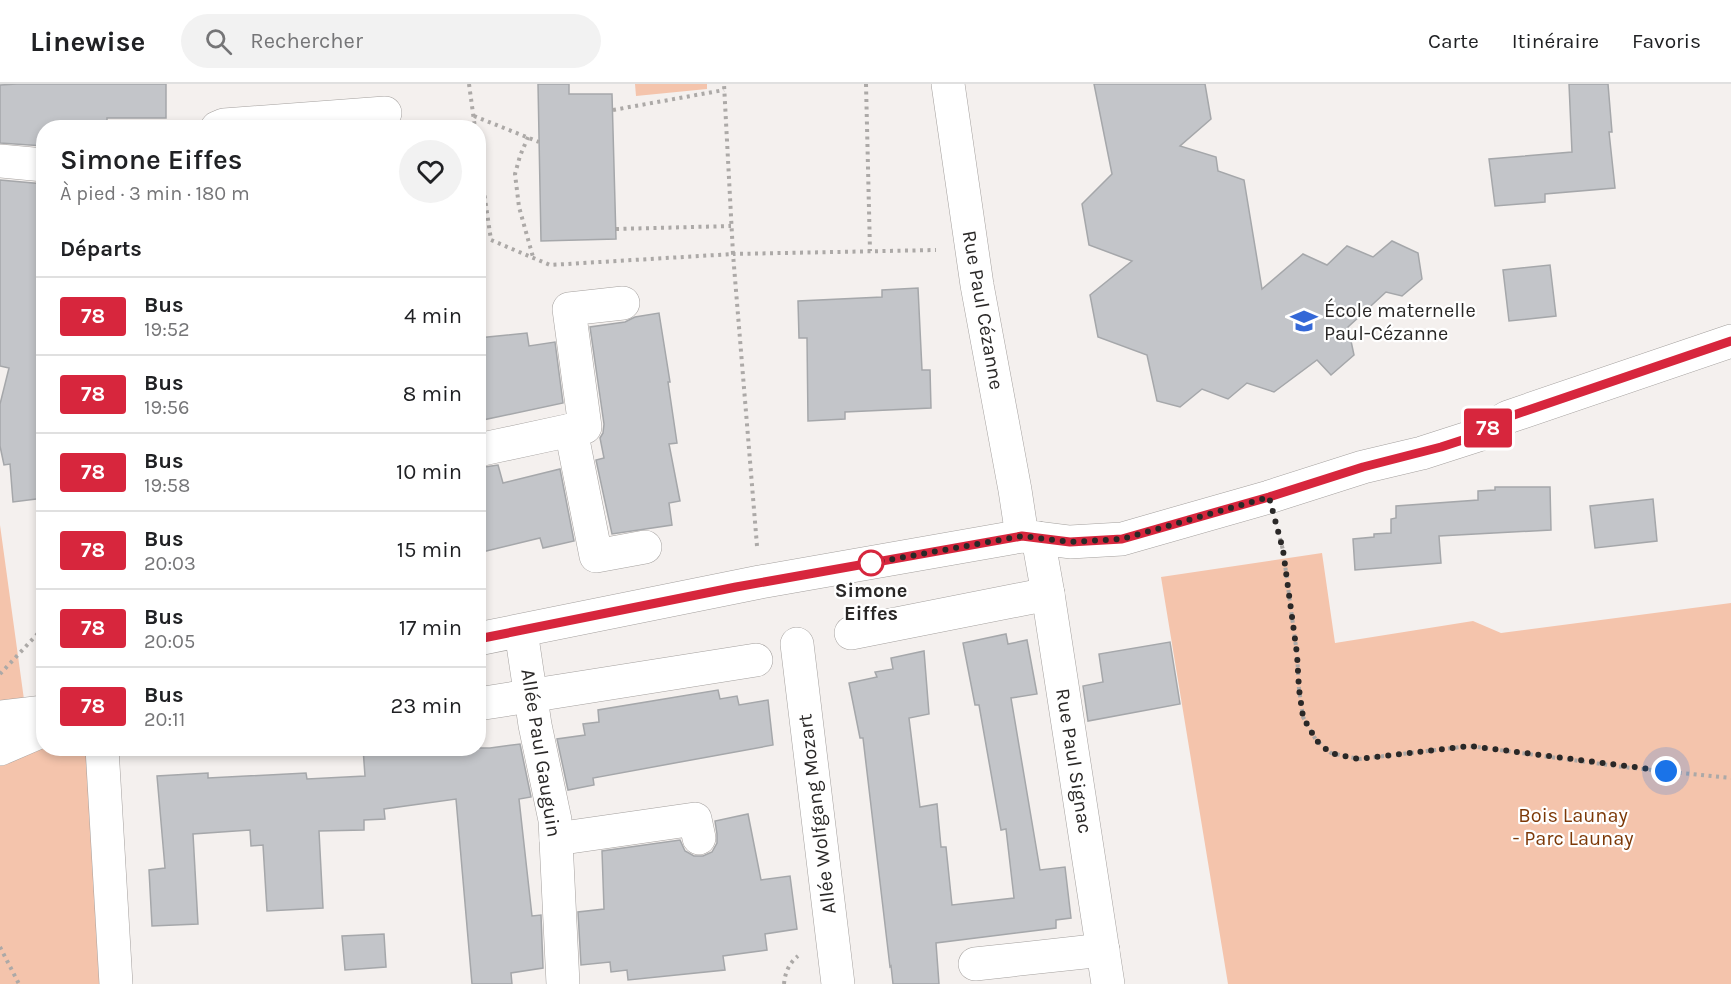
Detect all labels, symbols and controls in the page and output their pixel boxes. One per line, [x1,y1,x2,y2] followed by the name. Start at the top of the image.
[181,14,601,68] search box
[30,25,145,58] text: Linewise
[202,25,235,58] icon: search
[250,28,363,54] text: Rechercher
[1428,29,1479,53] text: Carte
[1512,29,1599,53] text: Itinéraire
[1632,29,1701,53] text: Favoris
[399,140,462,203] button: heart
[60,143,243,176] text: Simone Eiffes
[60,182,250,205] text: À pied · 3 min · 180 m
[958,229,1008,391] street label: Rue Paul Cézanne
[60,236,142,262] text: Départs
[144,292,184,318] text: Bus
[1324,298,1476,345] place label: École maternelle Paul-Cézanne
[404,303,462,329] text: 4 min
[81,304,105,328] text: 78
[1289,306,1319,336] school or university icon: École maternelle Paul-Cézanne
[144,318,190,341] text: 19:52
[144,370,184,396] text: Bus
[403,381,462,407] text: 8 min
[81,382,105,406] text: 78
[144,396,190,419] text: 19:56
[1461,408,1515,448] line badge: 78
[1476,416,1500,440] text: 78
[144,448,184,474] text: Bus
[396,459,462,485] text: 10 min
[81,460,105,484] text: 78
[144,474,190,497] text: 19:58
[144,526,184,552] text: Bus
[397,537,462,563] text: 15 min
[81,538,105,562] text: 78
[858,550,884,576] marker: Simone Eiffes
[144,552,196,575] text: 20:03
[835,579,907,625] place label: Simone Eiffes
[144,604,184,630] text: Bus
[399,615,462,641] text: 17 min
[81,616,105,640] text: 78
[144,630,195,653] text: 20:05
[516,667,566,839] street label: Allée Paul Gauguin
[144,682,184,708] text: Bus
[1051,687,1097,835] street label: Rue Paul Signac
[391,693,462,719] text: 23 min
[81,694,105,718] text: 78
[144,708,185,731] text: 20:11
[793,712,841,915] street label: Allée Wolfgang Mozart
[1651,756,1681,786] your location
[1513,804,1633,850] park label: Bois Launay - Parc Launay

